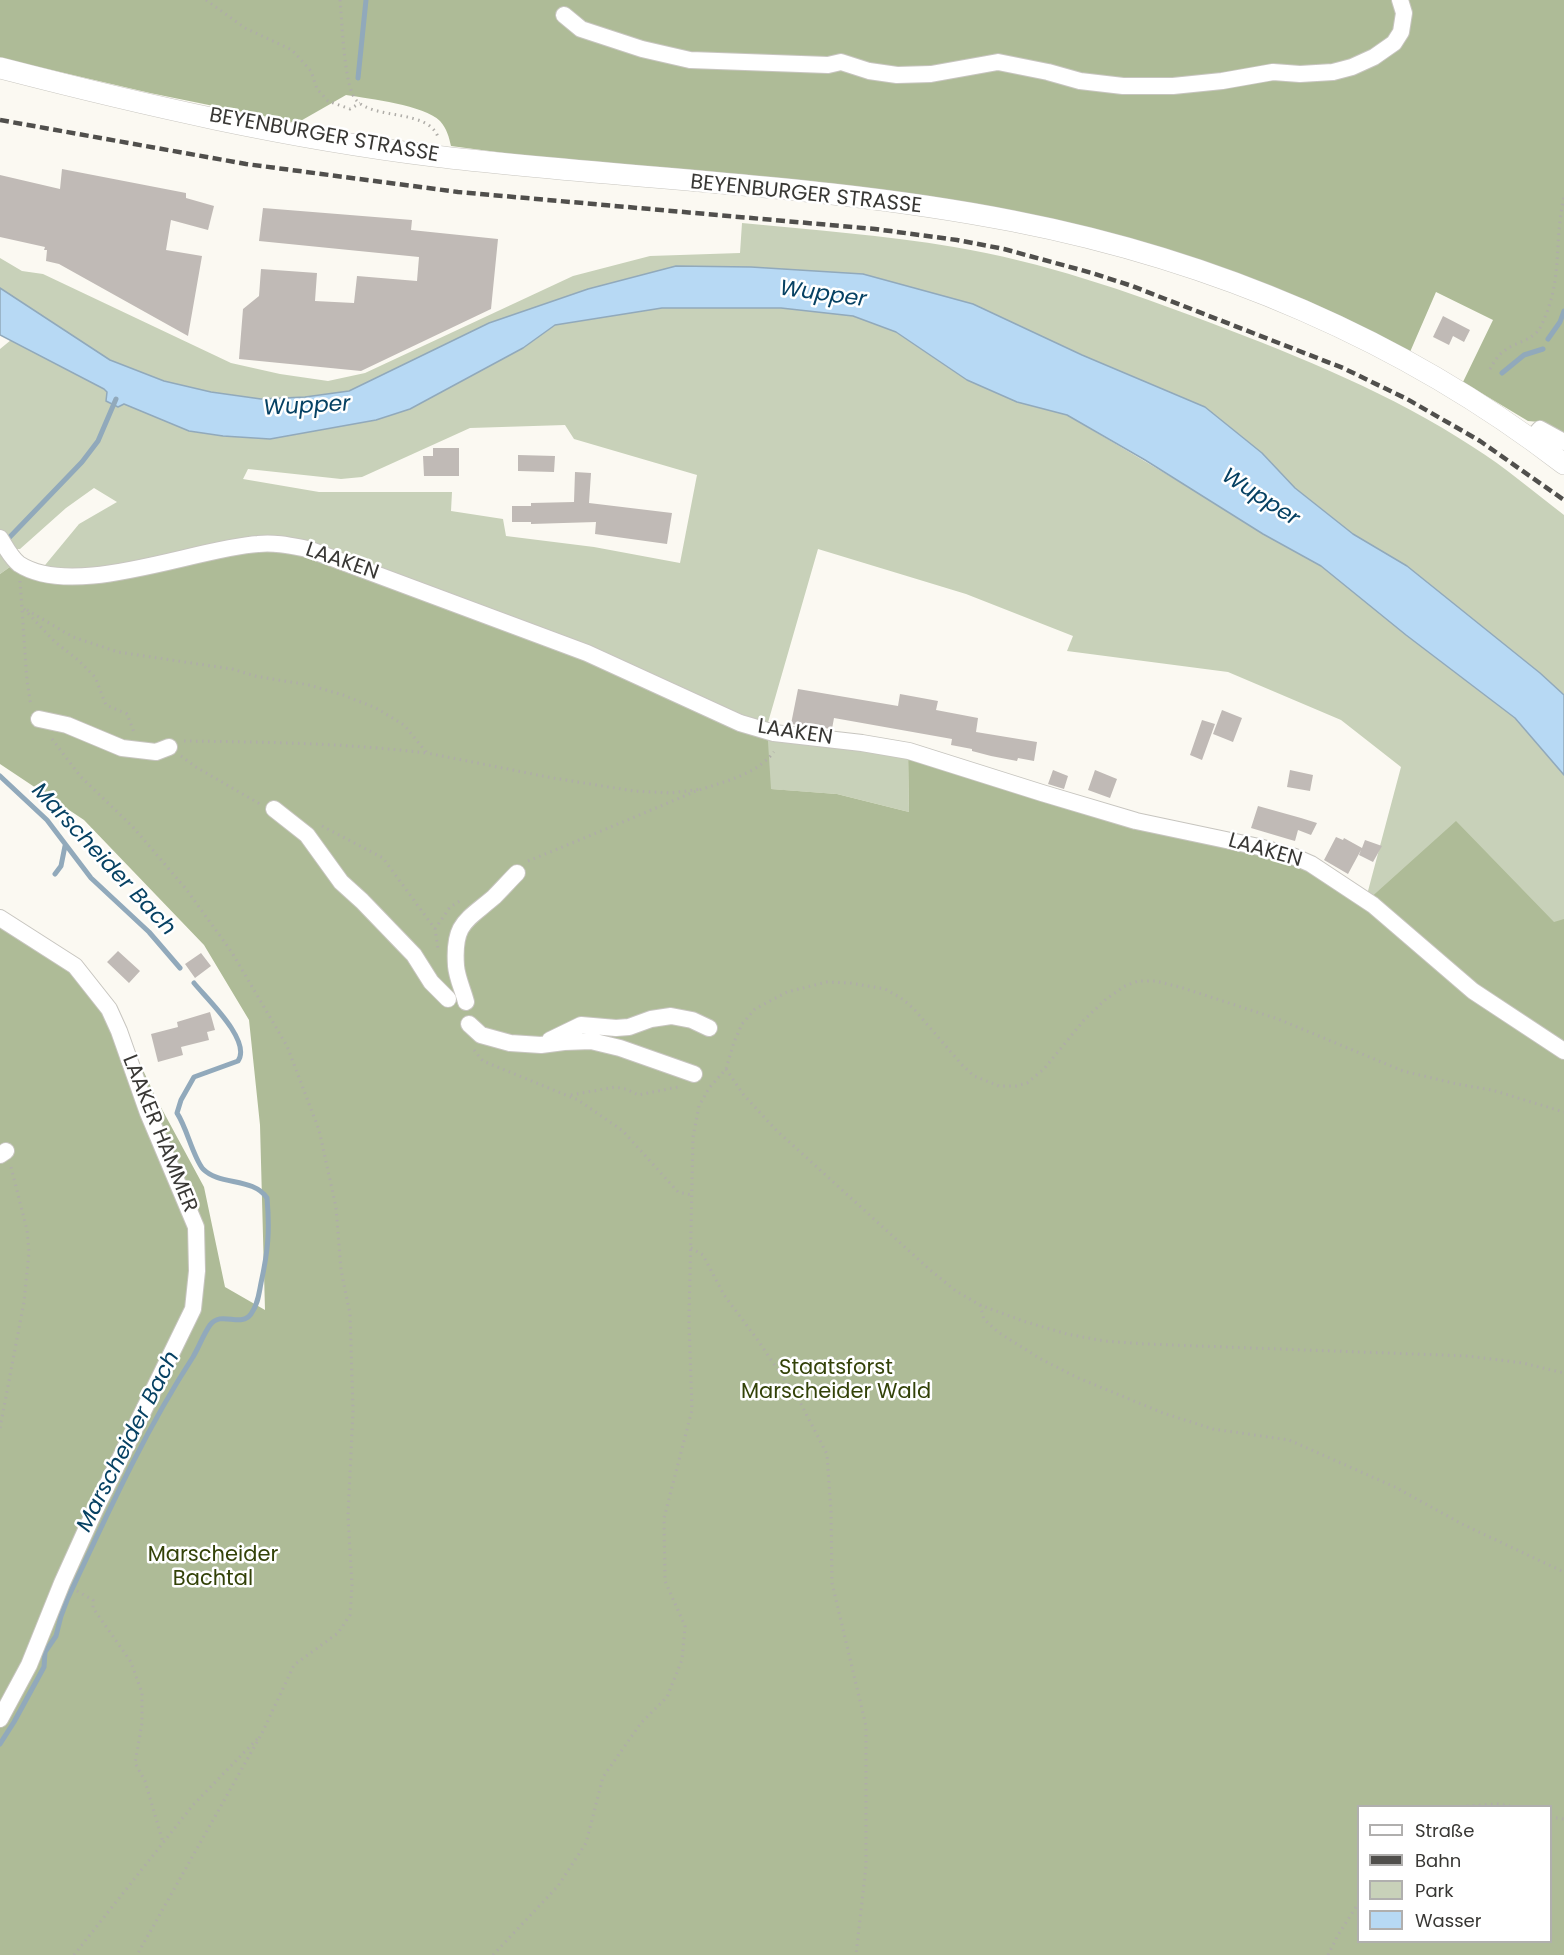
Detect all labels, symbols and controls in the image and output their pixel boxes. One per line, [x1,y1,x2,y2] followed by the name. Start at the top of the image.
[207,103,441,169] street label: BEYENBURGER STRASSE
[689,170,923,220] street label: BEYENBURGER STRASSE
[778,276,868,314] water label: Wupper
[263,392,351,422] water label: Wupper
[1216,463,1304,533] water label: Wupper
[302,538,382,586] street label: LAAKEN
[756,715,834,751] street label: LAAKEN
[25,778,181,942] water label: Marscheider Bach
[1225,828,1305,874] street label: LAAKEN
[116,1052,202,1216] street label: LAAKER HAMMER
[72,1347,186,1537] water label: Marscheider Bach
[741,1356,931,1406] park label: Staatsforst Marscheider Wald
[148,1543,278,1593] park label: Marscheider Bachtal
[1357,1805,1552,1943] legend
[1415,1818,1474,1843] text: Straße
[1415,1848,1461,1873] text: Bahn
[1415,1878,1454,1903] text: Park
[1415,1908,1481,1933] text: Wasser

